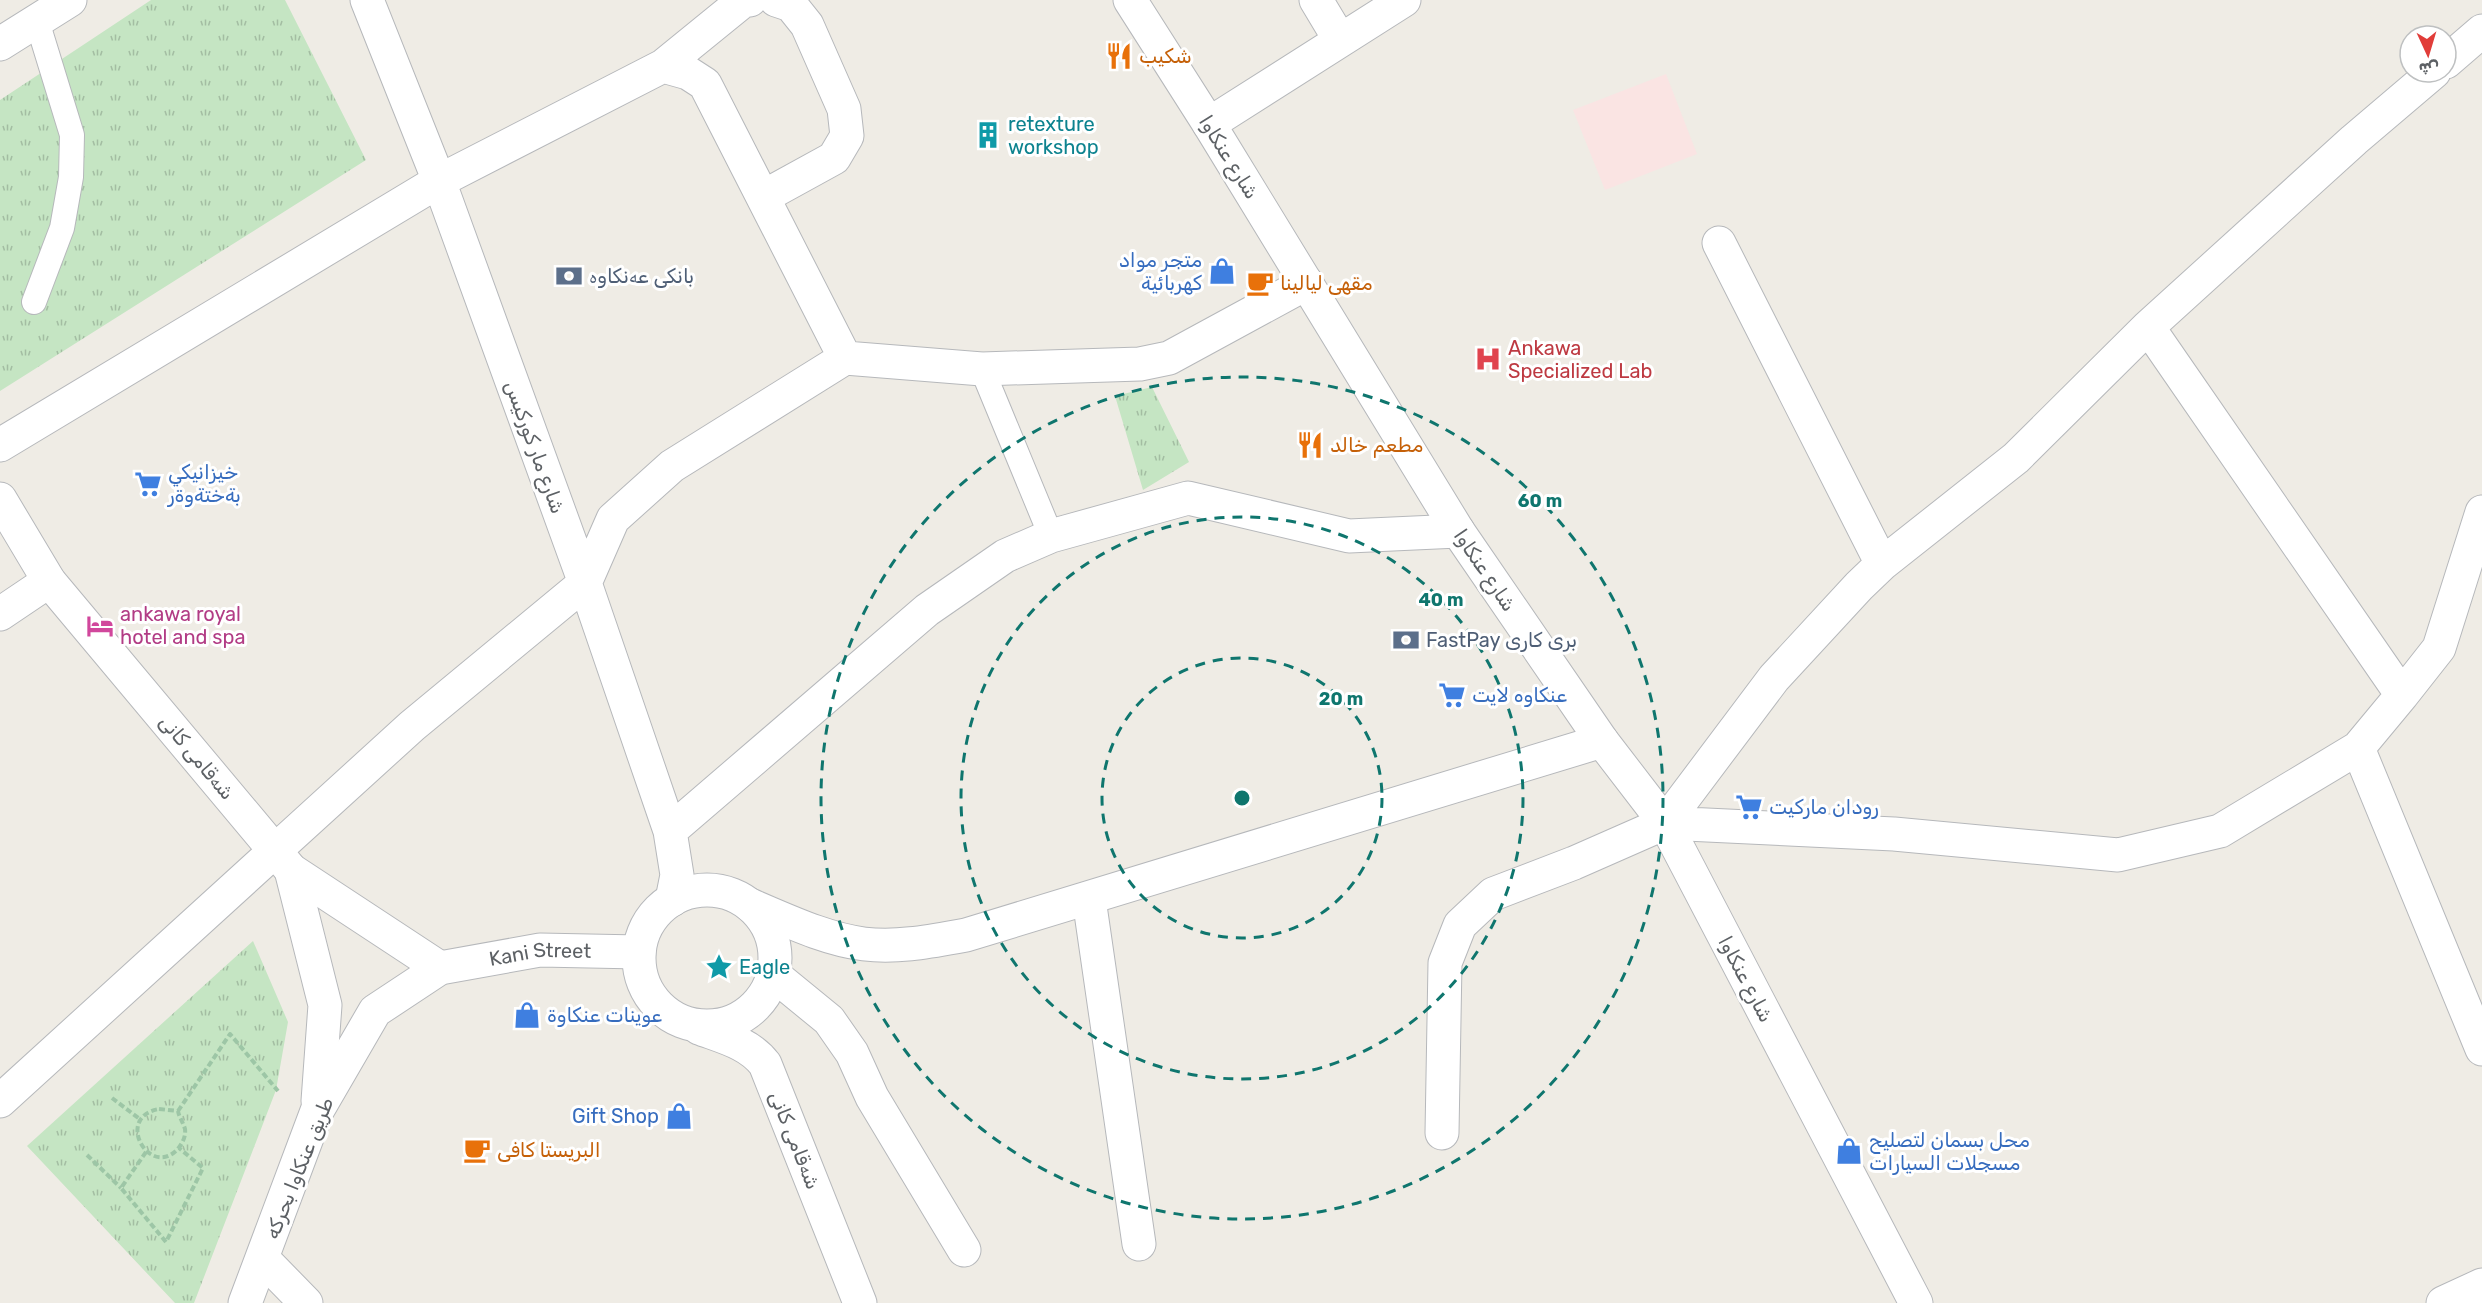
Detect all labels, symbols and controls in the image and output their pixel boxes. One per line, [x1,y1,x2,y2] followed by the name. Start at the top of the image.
[2398,24,2458,84] north arrow
[1104,41,1134,71] restaurant icon: شكيب
[1139,44,1192,68] place label: شكيب
[2418,58,2440,79] text: ش
[1192,111,1264,204] street label: شارع عنكاوا
[1008,112,1099,159] place label: retexture workshop
[973,120,1003,150] building icon: retexture workshop
[1119,248,1202,295] place label: متجر مواد كهربائية
[1207,256,1237,286] shop icon: متجر مواد كهربائية
[554,261,584,291] bank icon: بانکی عەنکاوە
[589,264,694,288] place label: بانکی عەنکاوە
[1245,268,1275,298] cafe icon: مقهى ليالينا
[1280,271,1373,295] place label: مقهى ليالينا
[1508,336,1652,383] place label: Ankawa Specialized Lab
[1473,344,1503,374] hospital icon: Ankawa Specialized Lab
[498,377,570,517] street label: شارع مار كوركيس
[1295,430,1325,460] restaurant icon: مطعم خالد
[1330,433,1423,458] place label: مطعم خالد
[167,460,241,507] place label: خيزانيكي بةختةوةر
[133,469,163,499] supermarket icon: خيزانيكي بةختةوةر
[1518,490,1562,512] text: 60 m
[1447,524,1521,617] street label: شارع عنكاوا
[1419,589,1463,611] text: 40 m
[120,602,245,649] place label: ankawa royal hotel and spa
[85,611,115,641] hotel icon: ankawa royal hotel and spa
[1391,625,1421,655] bank icon: FastPay بری كاری
[1426,628,1577,652] place label: FastPay بری كاری
[1437,680,1467,710] supermarket icon: عنكاوه لايت
[1472,683,1567,707] place label: عنكاوه لايت
[1319,688,1363,710] text: 20 m
[154,709,240,805] street label: شەقامی کانی
[1232,788,1252,808] centre of rings
[1734,792,1764,822] supermarket icon: رودان ماركيت
[1769,795,1879,819] place label: رودان ماركيت
[1712,932,1779,1027] street label: شارع عنكاوا
[487,937,592,971] street label: Kani Street
[704,952,734,982] place icon: Eagle
[739,955,790,979] place label: Eagle
[512,1000,542,1030] shop icon: عوينات عنكاوة
[547,1003,662,1027] place label: عوينات عنكاوة
[764,1087,826,1193] street label: شەقامی کانی
[260,1094,338,1242] street label: طريق عنكاوا بحركه
[664,1101,694,1131] shop icon: Gift Shop
[572,1104,659,1128] place label: Gift Shop
[1869,1128,2030,1175] place label: محل بسمان لتصليح مسجلات السيارات
[462,1135,492,1165] cafe icon: البریستا كافی
[1834,1136,1864,1166] shop icon: محل بسمان لتصليح مسجلات السيارات
[497,1138,601,1162] place label: البریستا كافی

